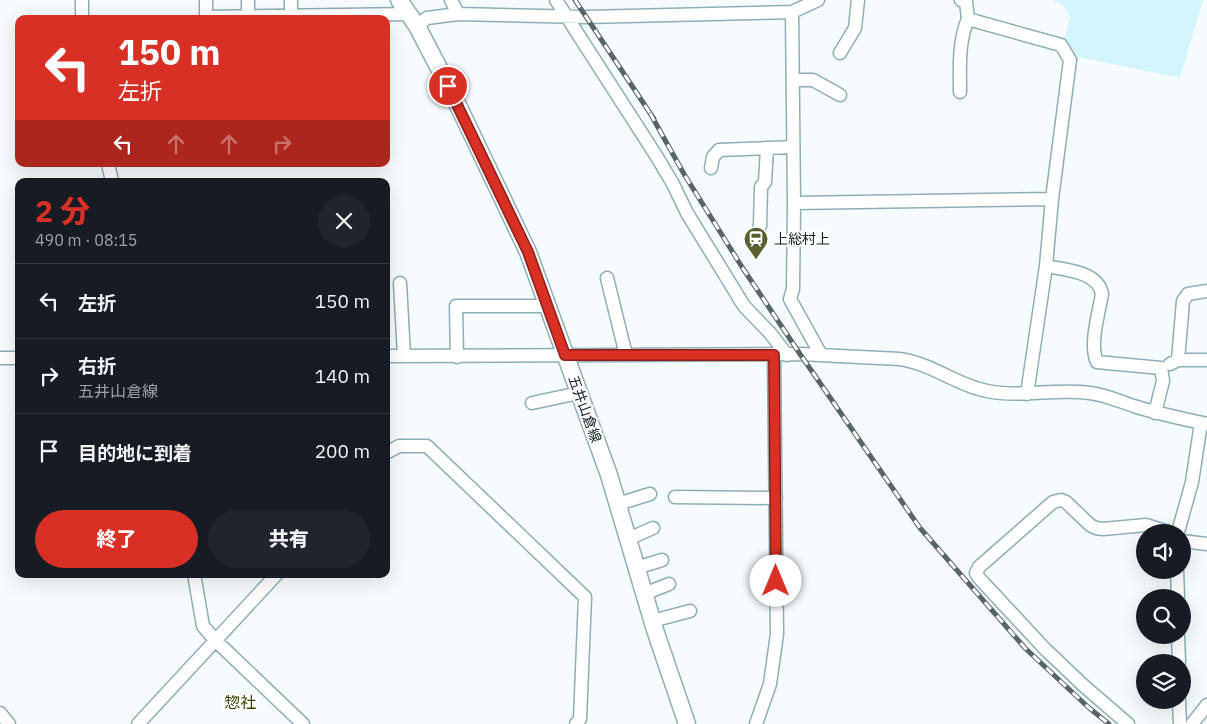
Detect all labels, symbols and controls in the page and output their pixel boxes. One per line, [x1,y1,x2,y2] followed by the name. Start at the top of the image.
[118,29,221,75] text: 150 m
[35,35,100,100] icon: left
[427,65,469,107] pin
[434,72,462,100] icon: arrive
[118,76,162,105] text: 左折
[109,130,137,158] icon: left
[162,130,190,158] icon: ahead
[215,130,243,158] icon: ahead
[268,130,296,158] icon: right
[35,191,90,230] text: 2 分
[318,195,370,247] button: close
[743,226,769,260] station icon: 上総村上
[35,230,137,250] text: 490 m · 08:15
[774,230,830,248] place label: 上総村上
[35,287,63,315] icon: left
[315,289,370,313] text: 150 m
[78,291,116,315] text: 左折
[78,354,116,378] text: 右折
[35,362,63,390] icon: right
[315,364,370,388] text: 140 m
[565,373,605,445] street label: 五井山倉線
[78,381,158,401] text: 五井山倉線
[35,437,63,465] icon: arrive
[315,439,370,463] text: 200 m
[78,441,192,465] text: 目的地に到着
[35,510,198,568] button: 終了
[208,510,370,568] button: 共有
[1136,524,1191,709] map controls
[1136,524,1191,579] button: sound
[749,554,801,606] position arrow
[1136,589,1191,644] button: search
[1136,654,1191,709] button: layers
[224,692,256,712] district label: 惣社

